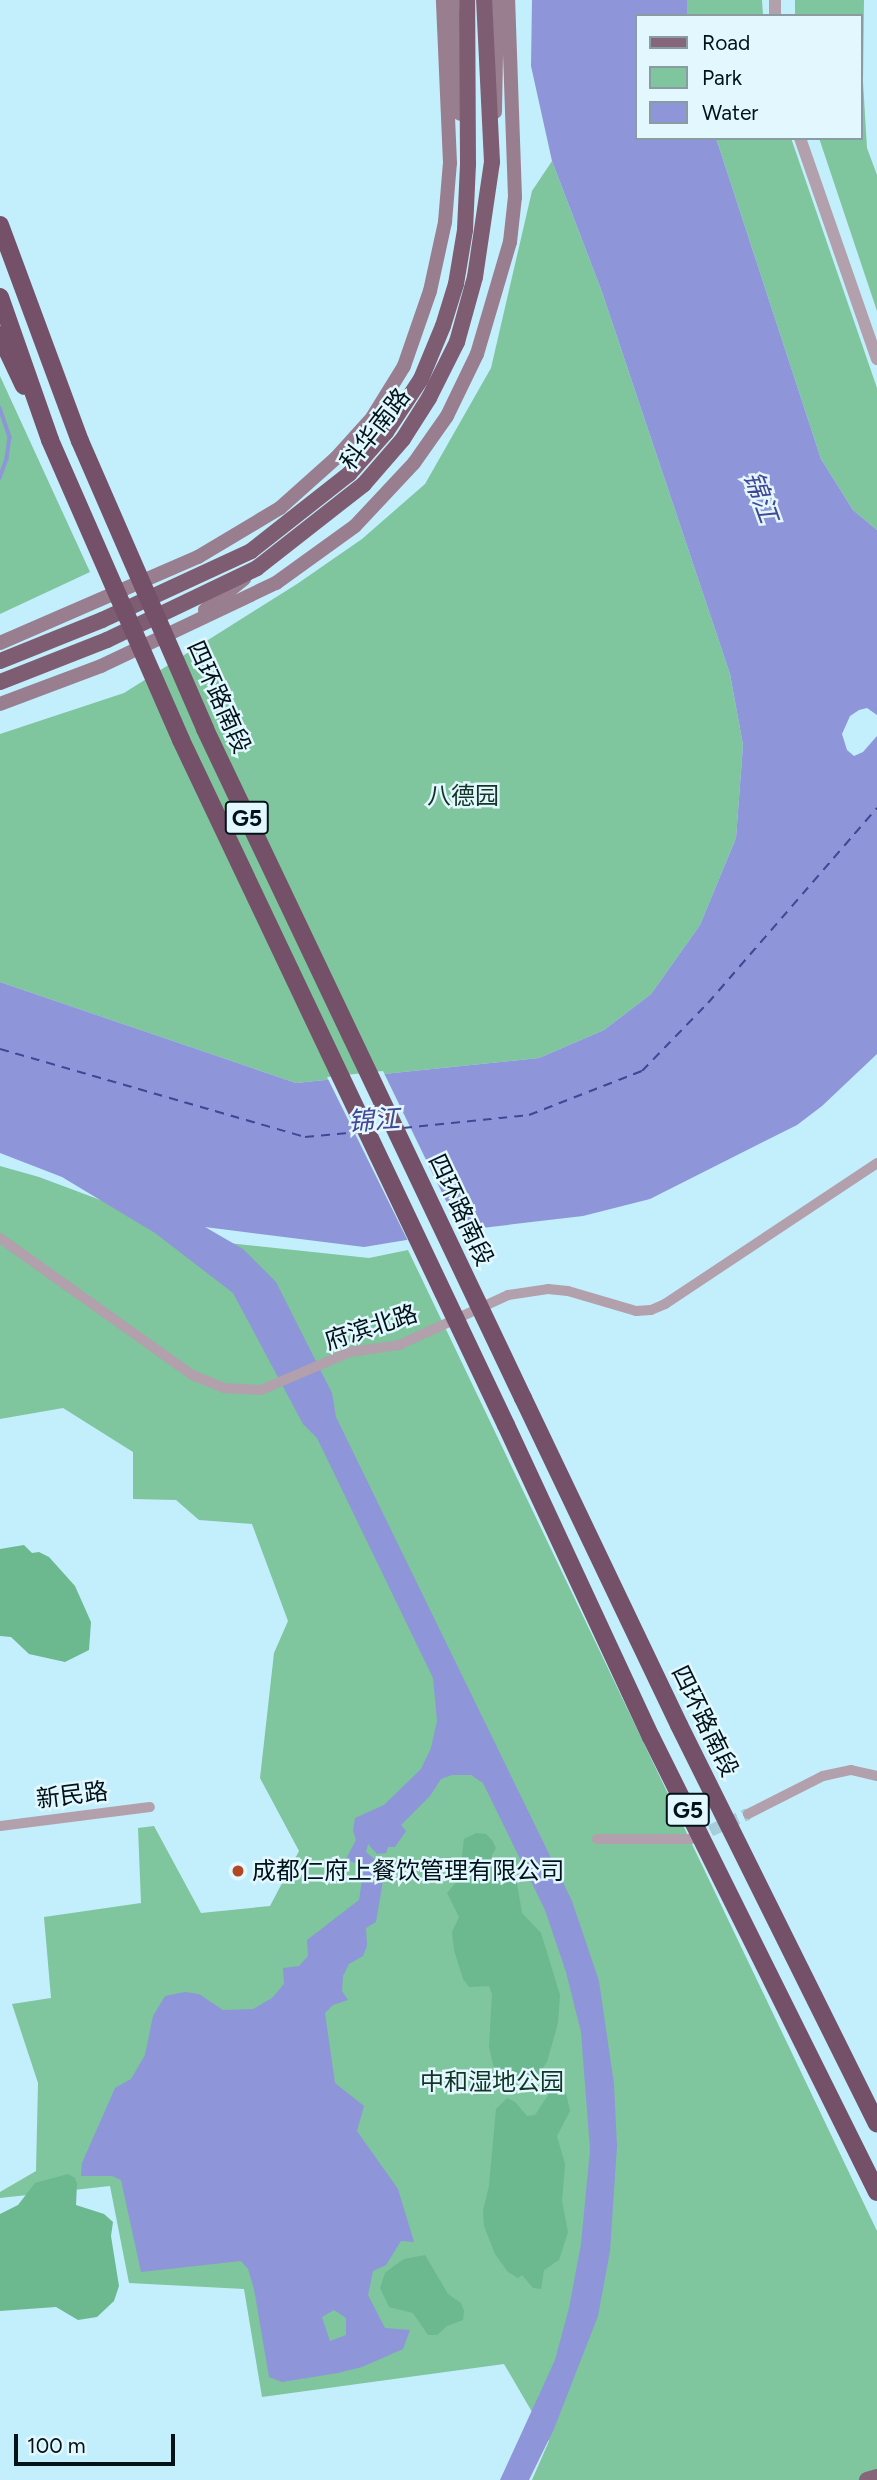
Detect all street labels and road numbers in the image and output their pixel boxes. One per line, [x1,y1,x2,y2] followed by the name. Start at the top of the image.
[334,382,416,476] street label: 科华南路
[181,636,257,758] street label: 四环路南段
[224,798,270,838] road number: G5
[423,1150,499,1270] street label: 四环路南段
[321,1298,421,1356] street label: 府滨北路
[666,1661,744,1781] street label: 四环路南段
[35,1776,109,1814] street label: 新民路
[665,1790,711,1829] road number: G5

